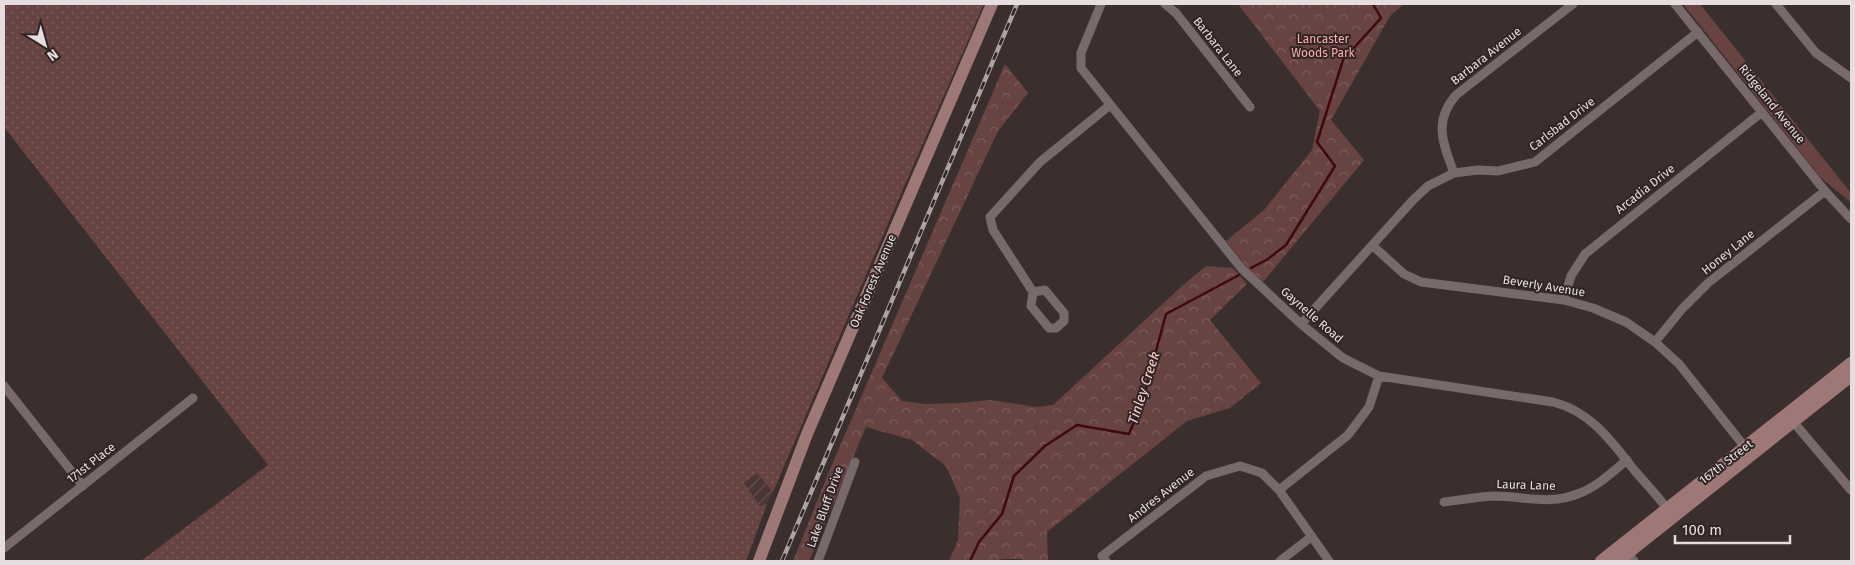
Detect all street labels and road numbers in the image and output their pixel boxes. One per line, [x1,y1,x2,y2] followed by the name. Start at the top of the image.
[1190,14,1246,80] street label: Barbara Lane
[1448,24,1524,88] street label: Barbara Avenue
[1736,62,1808,146] street label: Ridgeland Avenue
[1527,94,1597,154] street label: Carlsbad Drive
[1612,161,1678,217] street label: Arcadia Drive
[1699,227,1757,277] street label: Honey Lane
[847,232,899,330] street label: Oak Forest Avenue
[1502,273,1586,299] street label: Beverly Avenue
[1278,284,1346,346] street label: Gaynelle Road
[1697,436,1756,487] street label: 167th Street
[64,440,118,486] street label: 171st Place
[804,465,846,549] street label: Lake Bluff Drive
[1125,465,1197,525] street label: Andres Avenue
[1496,477,1556,493] street label: Laura Lane

